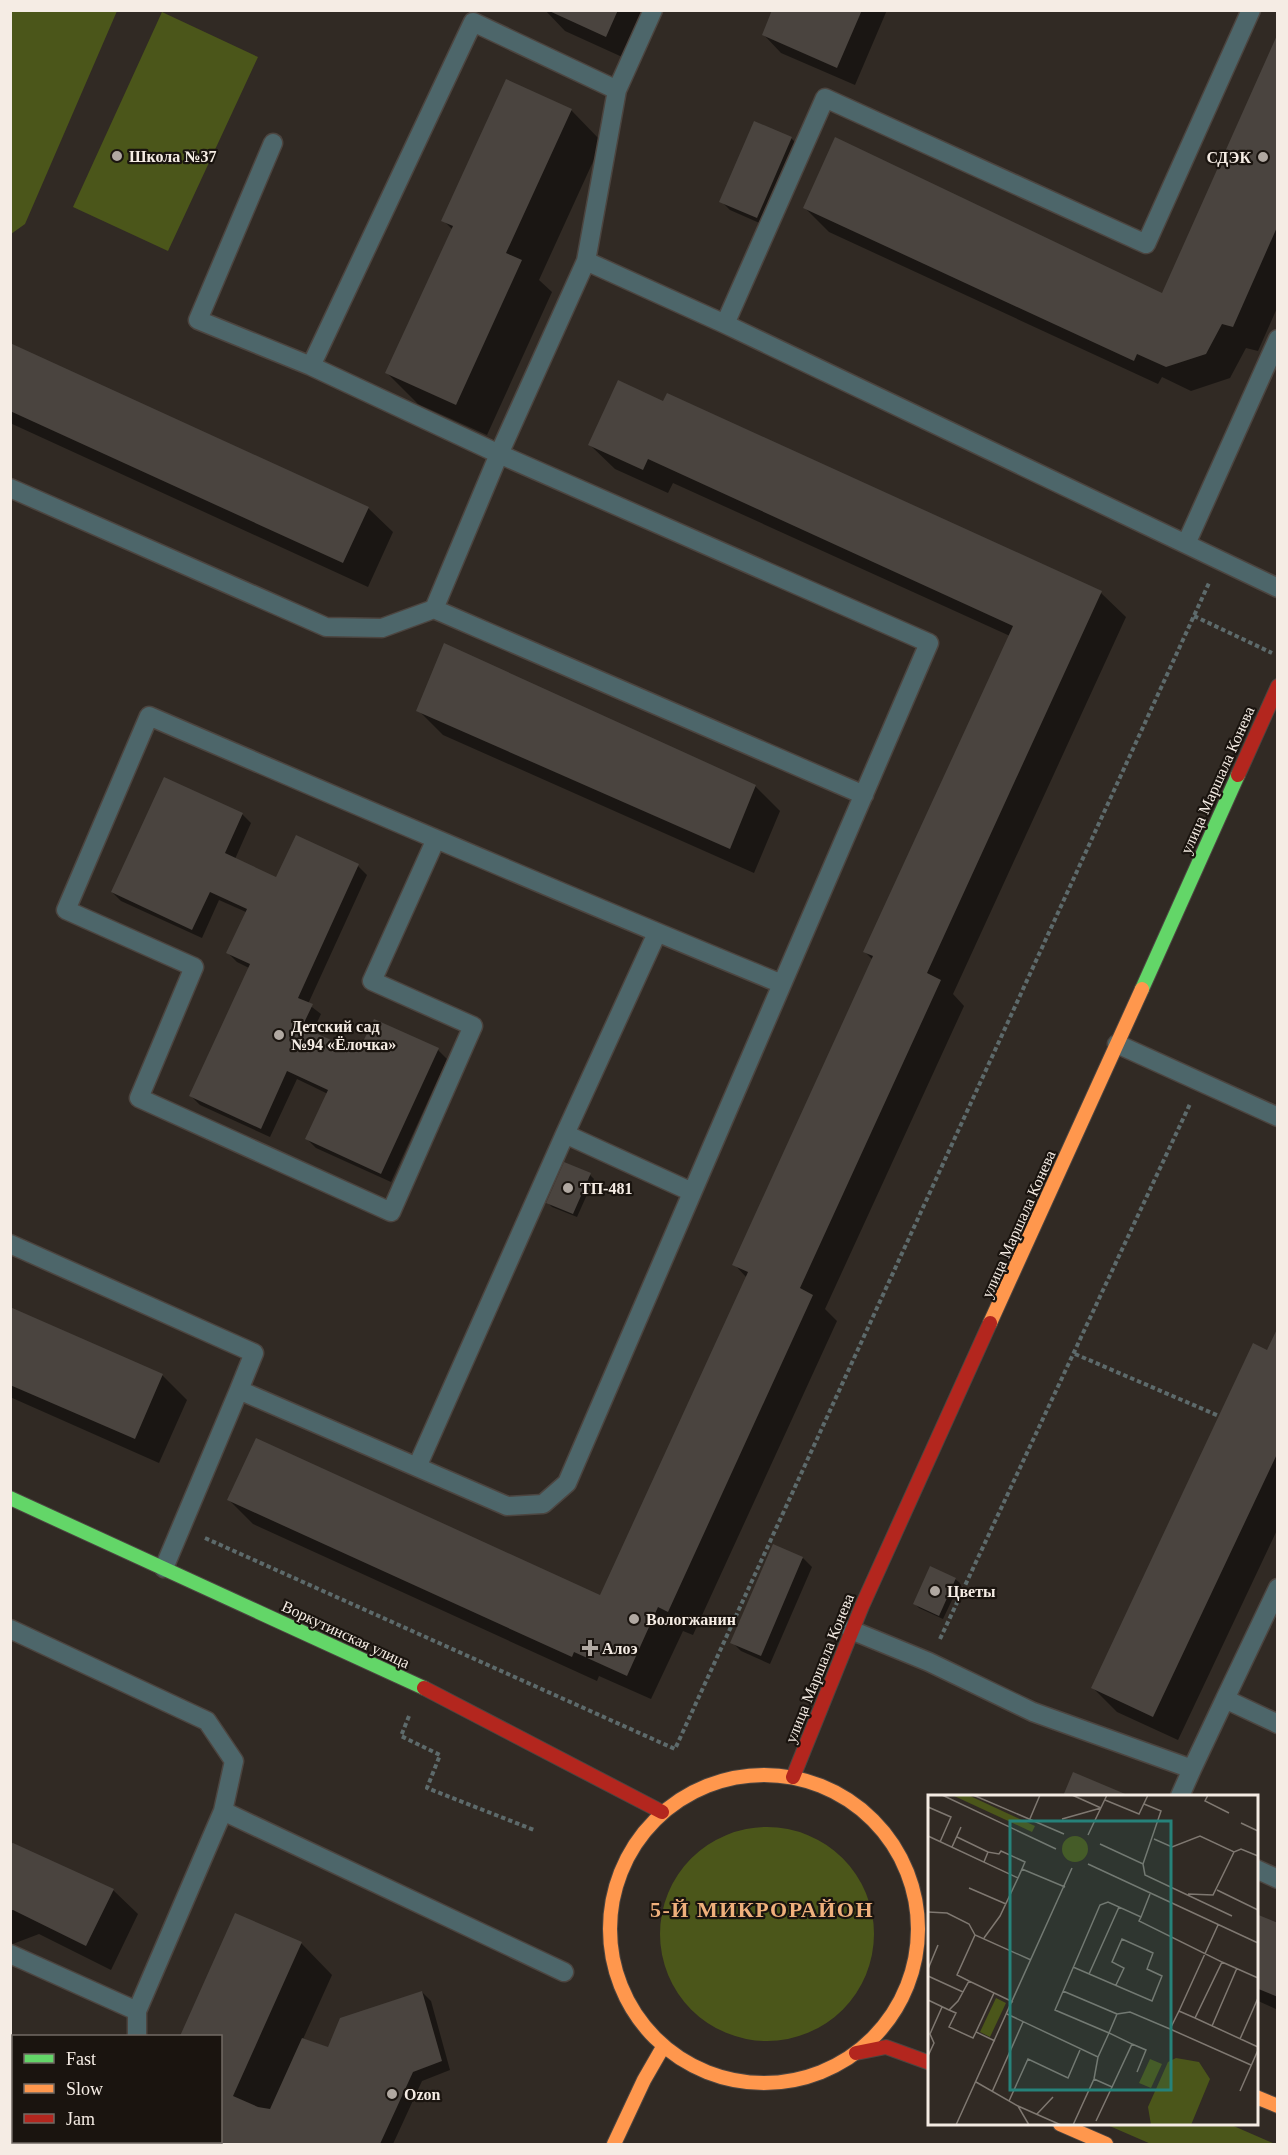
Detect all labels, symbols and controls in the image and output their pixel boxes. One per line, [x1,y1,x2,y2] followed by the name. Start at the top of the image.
[129,148,216,165] place label: Школа №37
[110,149,124,163] marker: Школа №37
[1206,149,1251,167] place label: СДЭК
[1256,150,1270,164] marker: СДЭК
[1177,704,1259,857] street label: улица Маршала Конева
[291,1018,396,1053] place label: Детский сад №94 «Ёлочка»
[272,1028,286,1042] marker: Детский сад №94 «Ёлочка»
[978,1148,1060,1301] street label: улица Маршала Конева
[580,1180,632,1197] place label: ТП-481
[561,1181,575,1195] marker: ТП-481
[947,1583,996,1601] place label: Цветы
[928,1584,942,1598] marker: Цветы
[782,1591,858,1746] street label: улица Маршала Конева
[279,1597,412,1672] street label: Воркутинская улица
[646,1611,736,1628] place label: Вологжанин
[627,1612,641,1626] marker: Вологжанин
[602,1640,638,1657] place label: Алоэ
[583,1641,597,1655] marker: Алоэ
[928,1795,1258,2125] inset map
[650,1897,874,1922] district label: 5-Й МИКРОРАЙОН
[12,2035,222,2143] legend
[66,2049,96,2069] text: Fast
[66,2079,103,2099] text: Slow
[404,2086,441,2103] place label: Ozon
[385,2087,399,2101] marker: Ozon
[66,2109,95,2129] text: Jam

